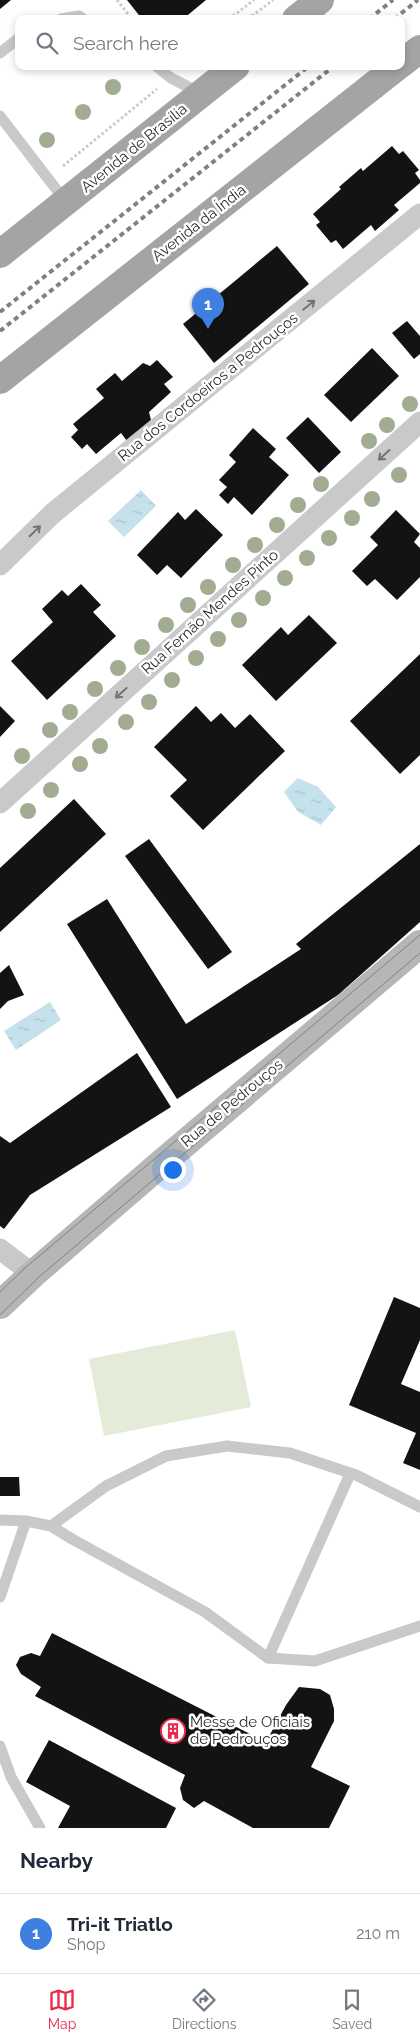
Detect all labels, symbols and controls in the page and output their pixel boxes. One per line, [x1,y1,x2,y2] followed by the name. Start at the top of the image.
[15,15,405,70] search box
[33,29,61,57] icon: search
[73,32,179,54] text: Search here
[77,100,191,196] street label: Avenida de Brasília
[149,181,249,265] street label: Avenida da Índia
[192,288,224,329] pin: 1
[302,300,315,311] one-way arrow
[115,309,301,465] street label: Rua dos Cordoeiros a Pedrouços
[377,449,390,460] one-way arrow
[29,525,41,537] one-way arrow
[138,546,282,678] street label: Rua Fernão Mendes Pinto
[115,687,127,699] one-way arrow
[178,1055,286,1151] street label: Rua de Pedrouços
[160,1157,186,1183] your location
[190,1713,310,1748] place label: Messe de Oficiais de Pedrouços
[160,1718,186,1744] building icon: Messe de Oficiais de Pedrouços
[20,1848,93,1873] text: Nearby
[67,1913,173,1935] text: Tri-it Triatlo
[32,1924,40,1943] text: 1
[356,1924,400,1943] text: 210 m
[67,1935,105,1954] text: Shop
[48,1986,76,2032] tab: Map
[172,1986,237,2032] tab: Directions
[332,1986,372,2032] tab: Saved

